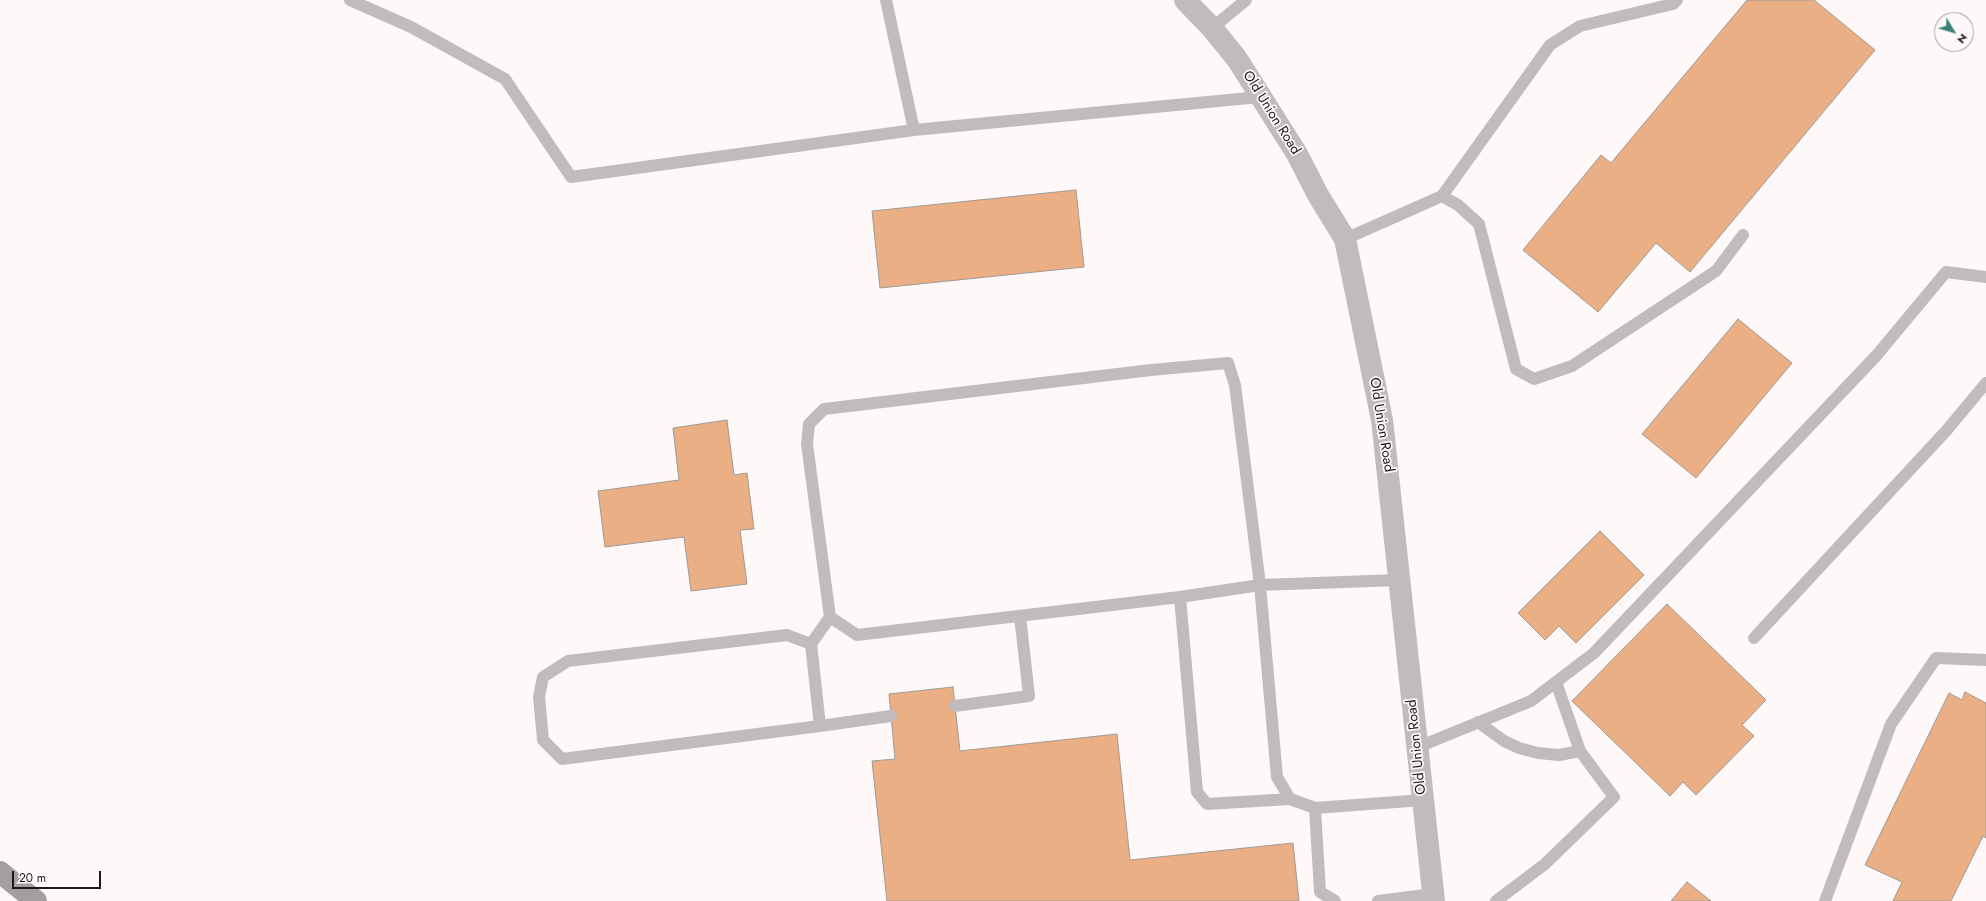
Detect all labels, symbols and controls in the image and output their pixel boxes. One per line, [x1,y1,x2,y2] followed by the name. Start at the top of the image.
[1934,12,1974,52] north arrow
[1954,30,1972,47] text: N
[1239,68,1303,158] street label: Old Union Road
[1365,376,1397,474] street label: Old Union Road
[1404,699,1430,795] street label: Old Union Road
[14,863,103,889] scale bar
[19,869,46,887] text: 20 m

